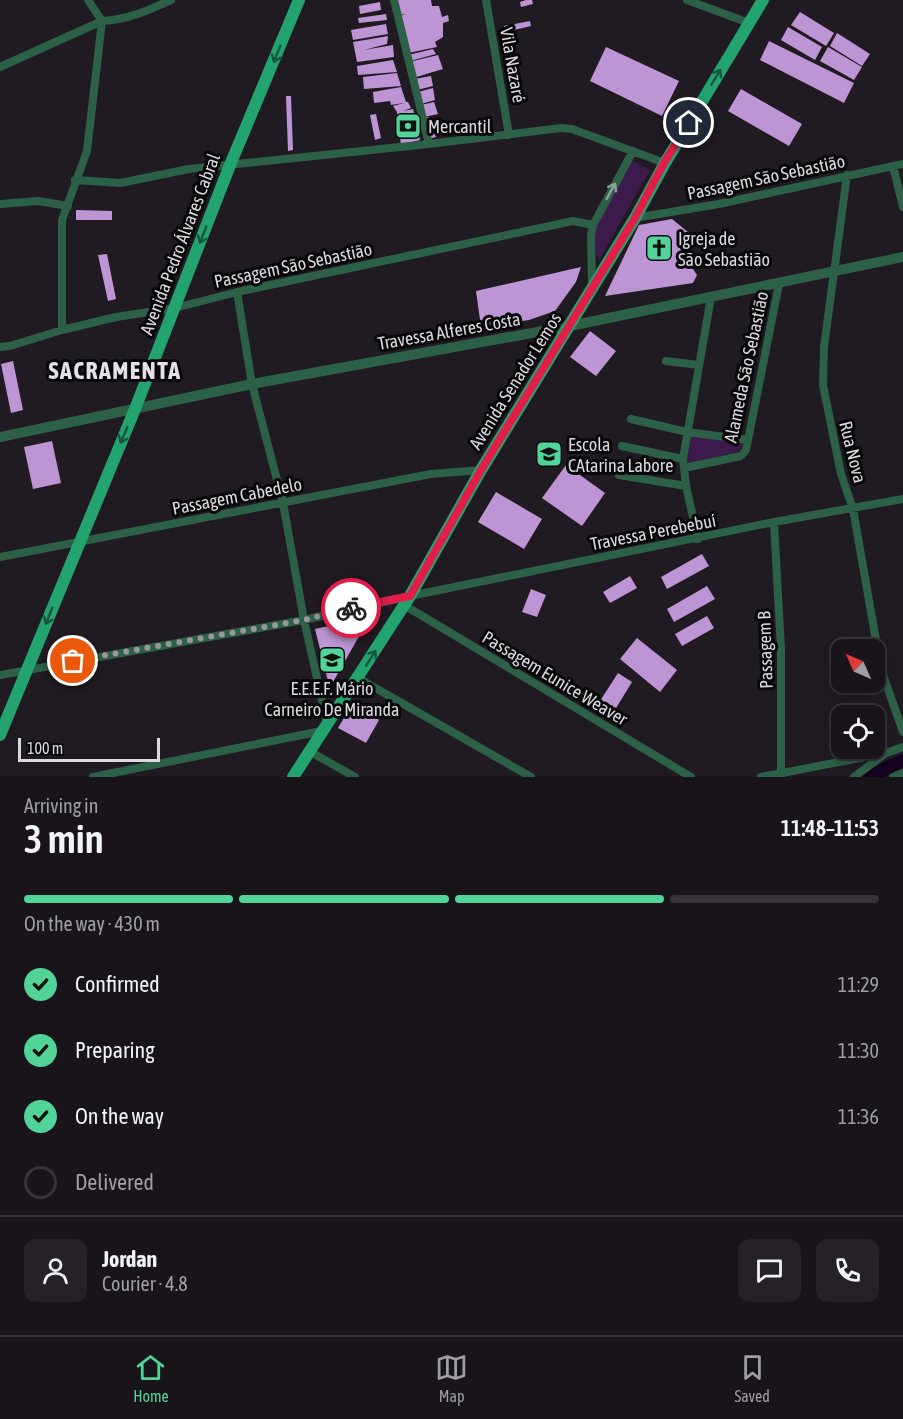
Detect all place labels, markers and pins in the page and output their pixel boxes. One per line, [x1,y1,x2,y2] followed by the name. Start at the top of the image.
[663,97,714,148] pin
[393,111,423,141] bank icon: Mercantil
[428,116,492,137] place label: Mercantil
[678,228,770,270] place label: Igreja de São Sebastião
[644,233,674,263] church icon: Igreja de São Sebastião
[568,434,673,476] place label: Escola CAtarina Labore
[534,439,564,469] school or university icon: Escola CAtarina Labore
[47,635,98,686] pin
[317,645,347,675] school or university icon: E.E.E.F. Mário Carneiro De Miranda
[265,678,399,720] place label: E.E.E.F. Mário Carneiro De Miranda

